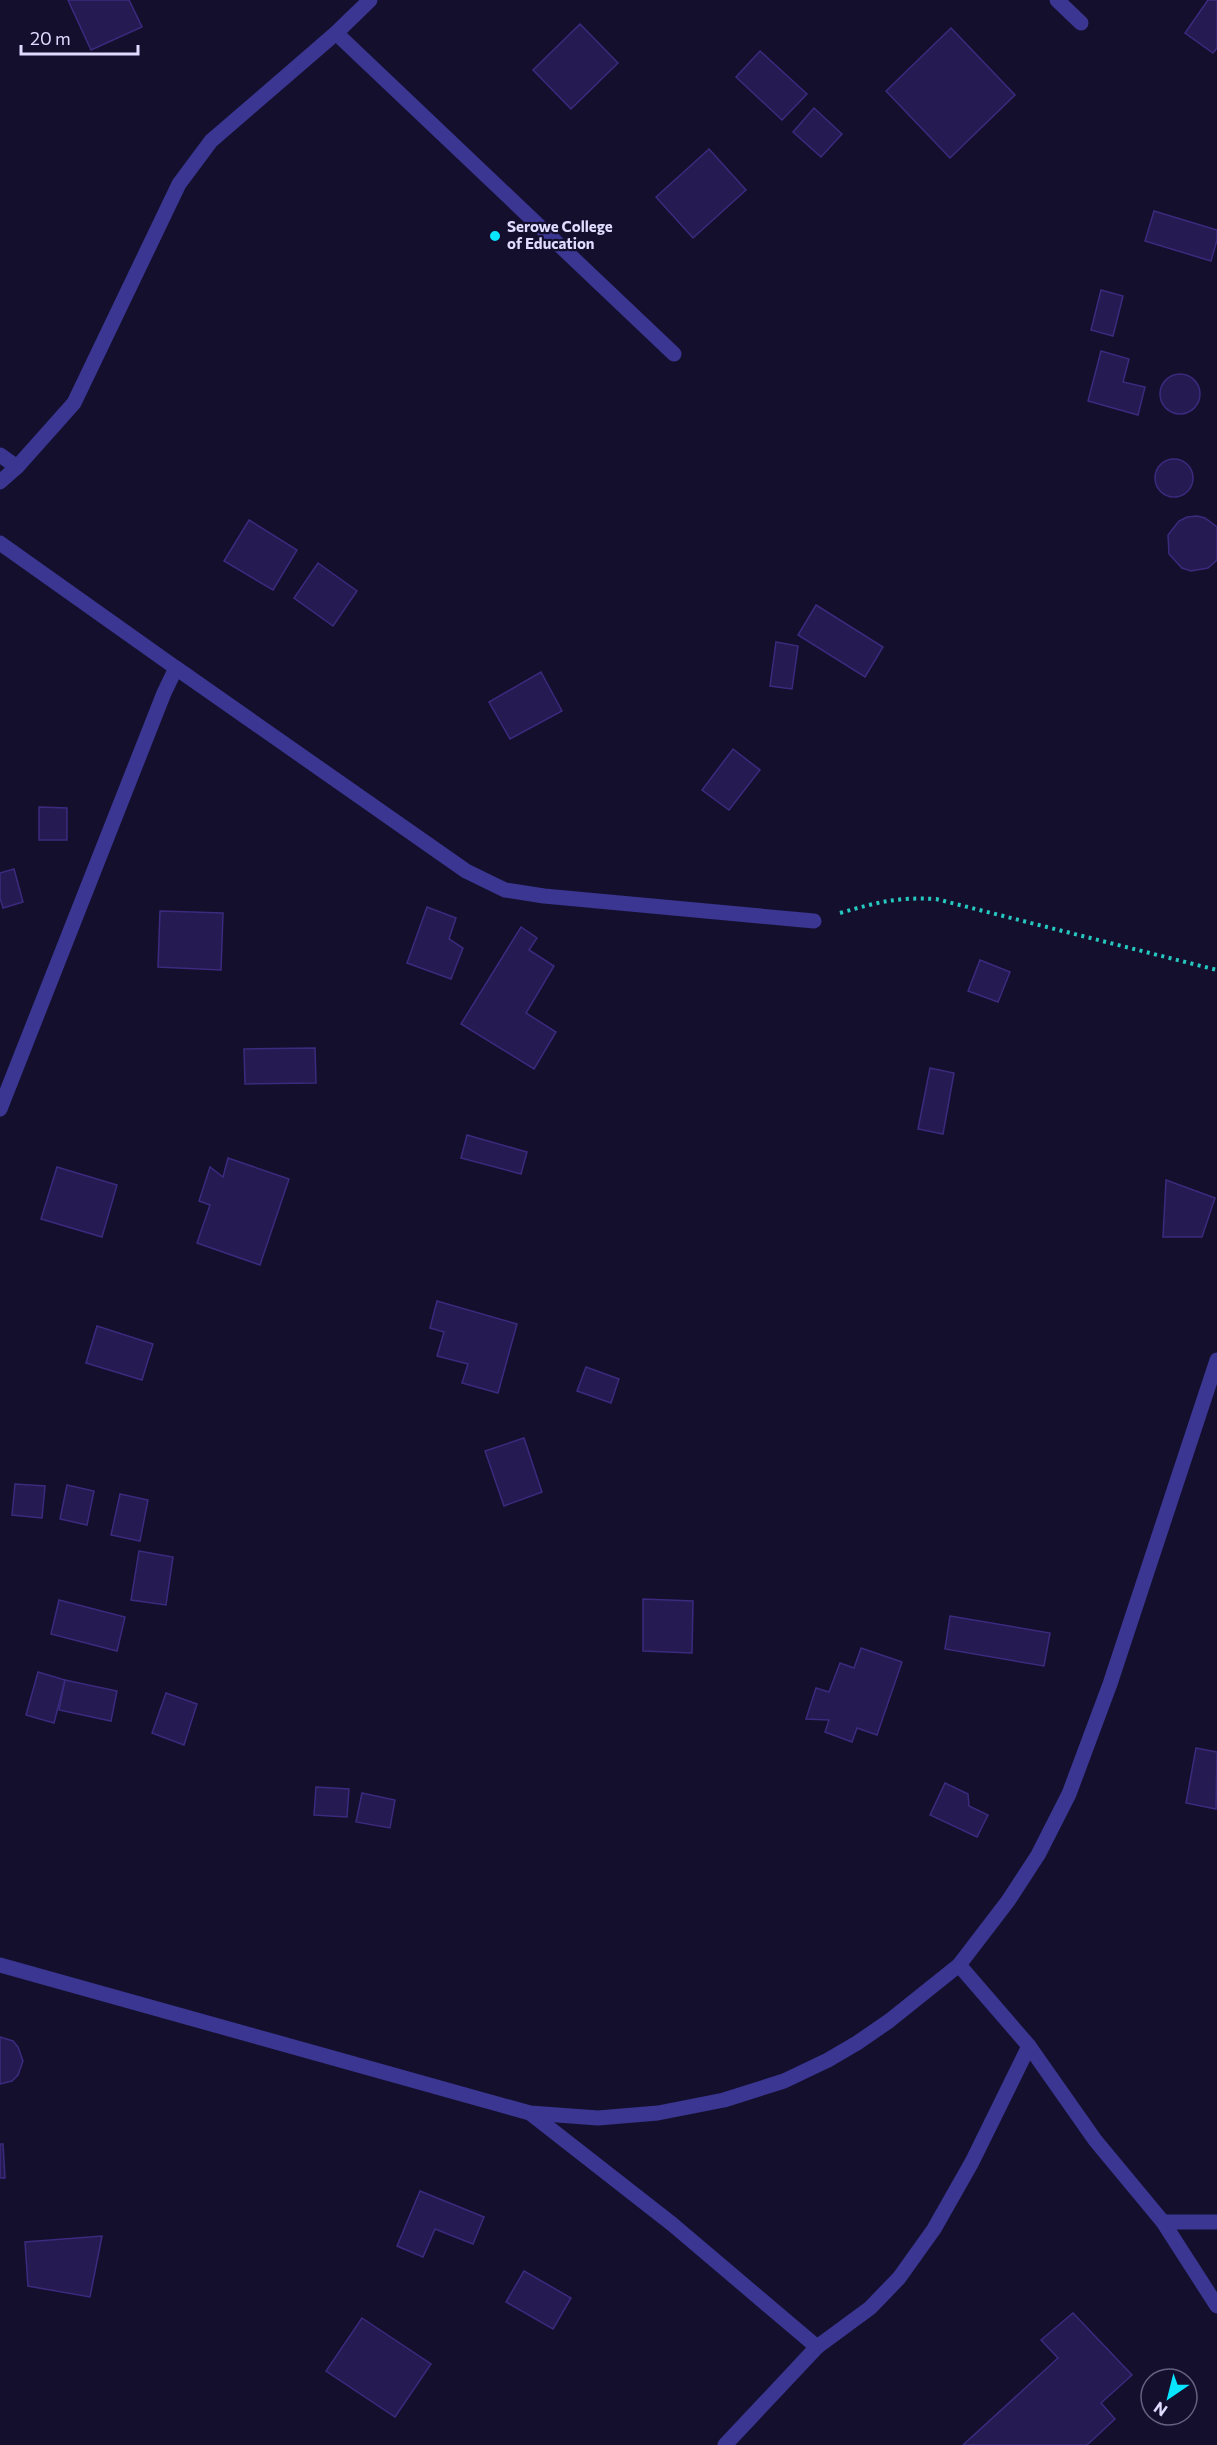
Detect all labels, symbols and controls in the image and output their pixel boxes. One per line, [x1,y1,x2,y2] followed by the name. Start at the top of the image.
[21,18,138,56] scale bar
[30,27,71,49] text: 20 m
[507,217,613,252] place label: Serowe College of Education
[488,229,502,243] marker: Serowe College of Education
[1139,2367,1199,2427] north arrow
[1150,2398,1170,2421] text: N

